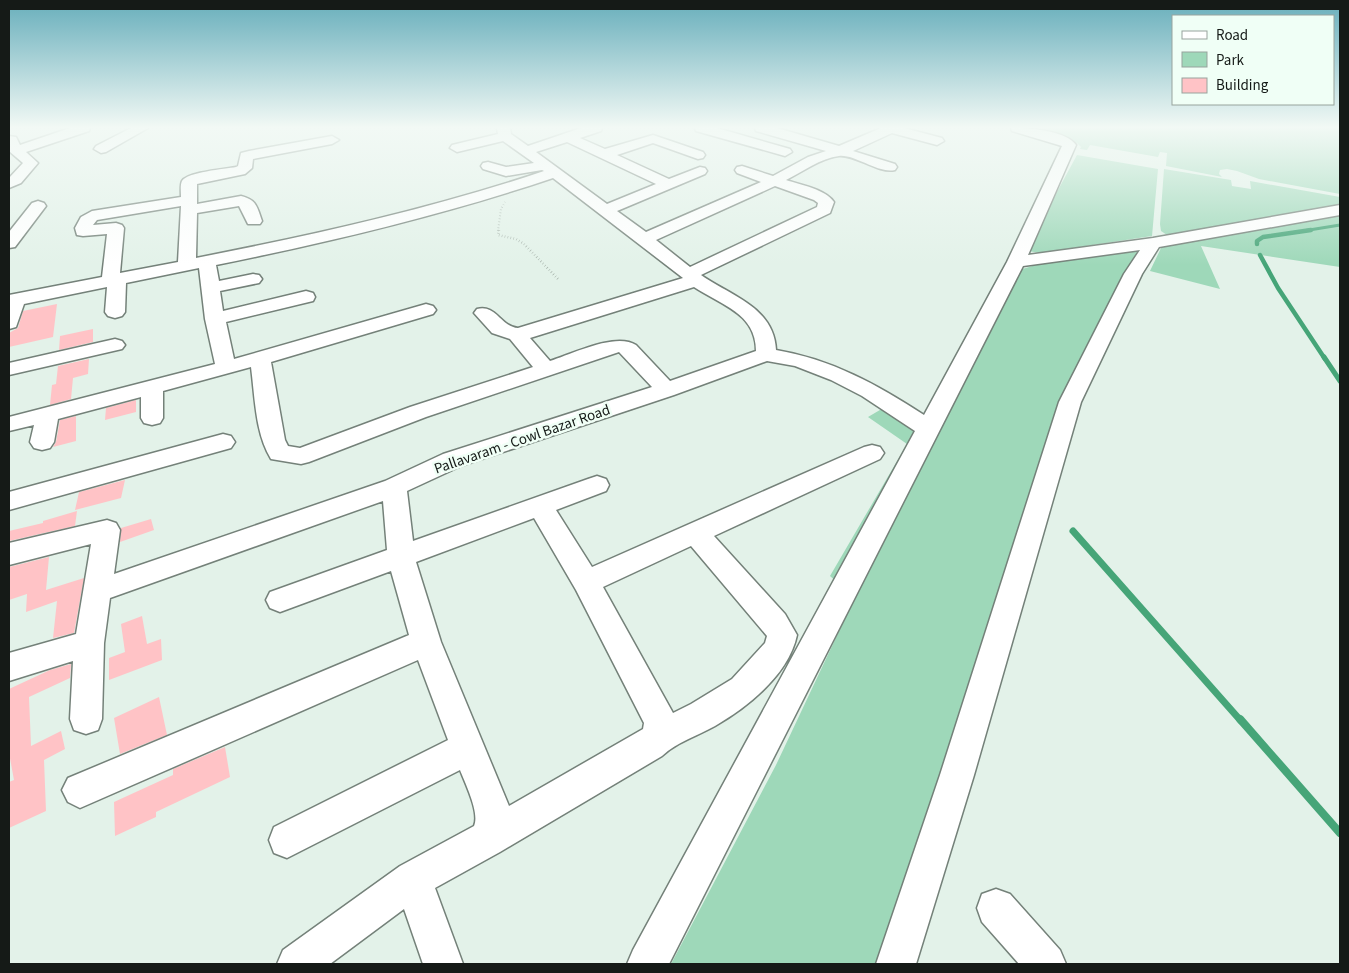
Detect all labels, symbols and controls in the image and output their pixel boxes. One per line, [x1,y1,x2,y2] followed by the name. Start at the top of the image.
[1172,15,1334,105] legend
[1216,25,1248,46] text: Road
[1216,50,1245,71] text: Park
[1216,75,1269,96] text: Building
[431,399,613,480] street label: Pallavaram - Cowl Bazar Road

